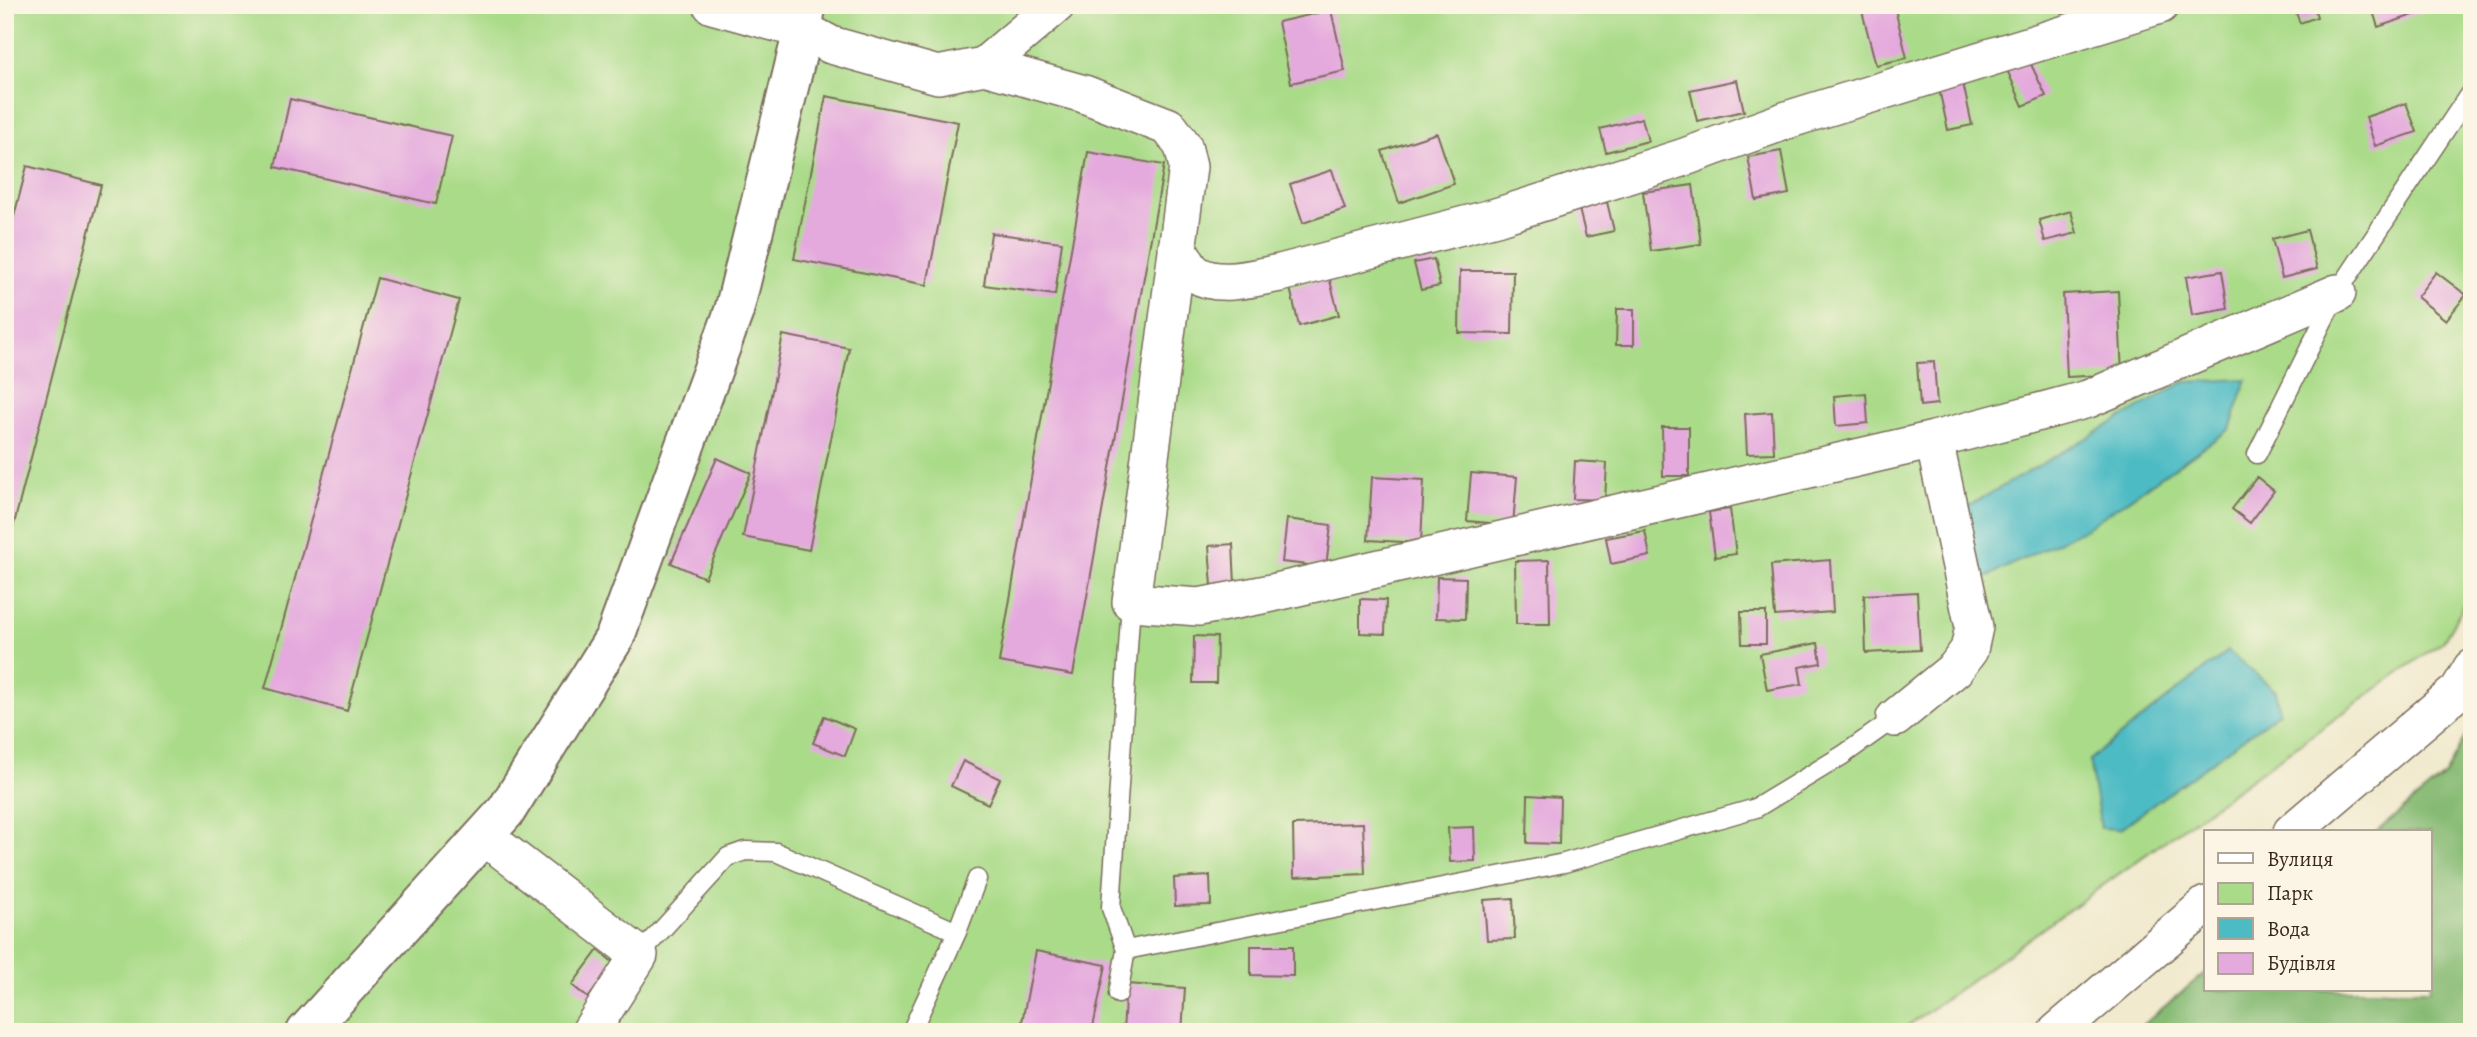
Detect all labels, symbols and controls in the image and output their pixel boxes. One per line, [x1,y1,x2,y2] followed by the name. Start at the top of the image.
[2204,830,2432,992] legend
[2267,845,2333,873] text: Вулиця
[2267,879,2313,907] text: Парк
[2267,915,2310,943] text: Вода
[2267,949,2336,977] text: Будівля

